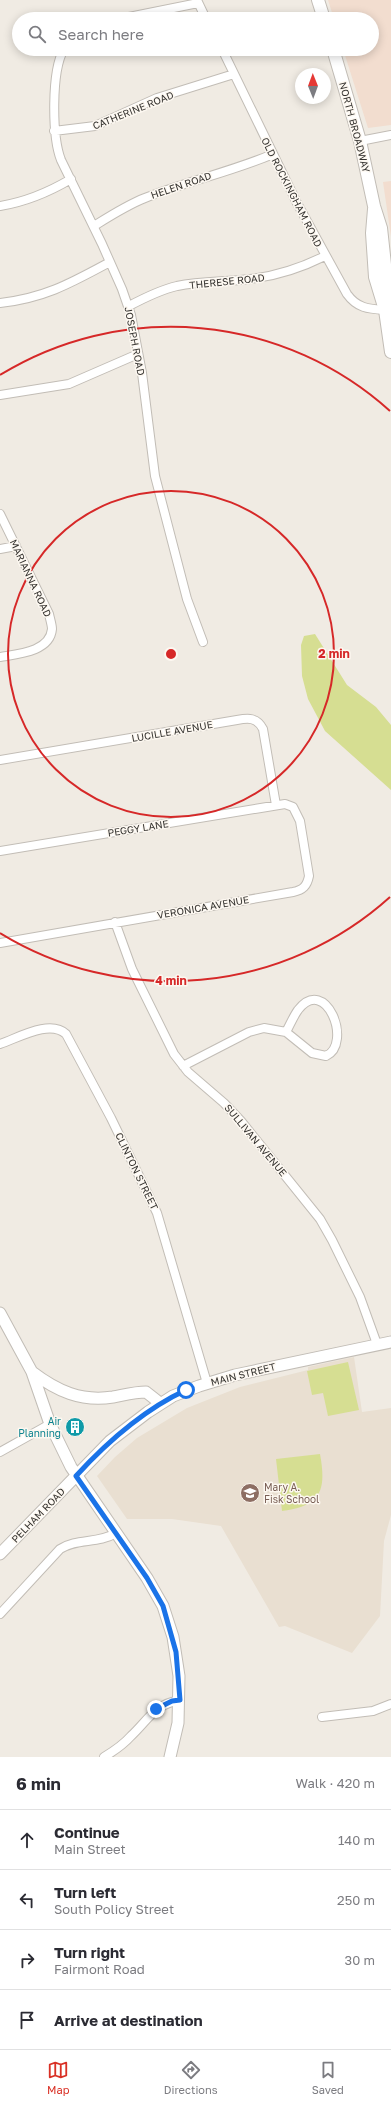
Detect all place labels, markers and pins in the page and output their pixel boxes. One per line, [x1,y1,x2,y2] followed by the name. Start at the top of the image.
[164,647,178,661] centre of rings
[18,1415,61,1439] place label: Air Planning
[64,1416,86,1438] building icon: Air Planning
[264,1481,319,1505] place label: Mary A. Fisk School
[239,1482,261,1504] school or university icon: Mary A. Fisk School

